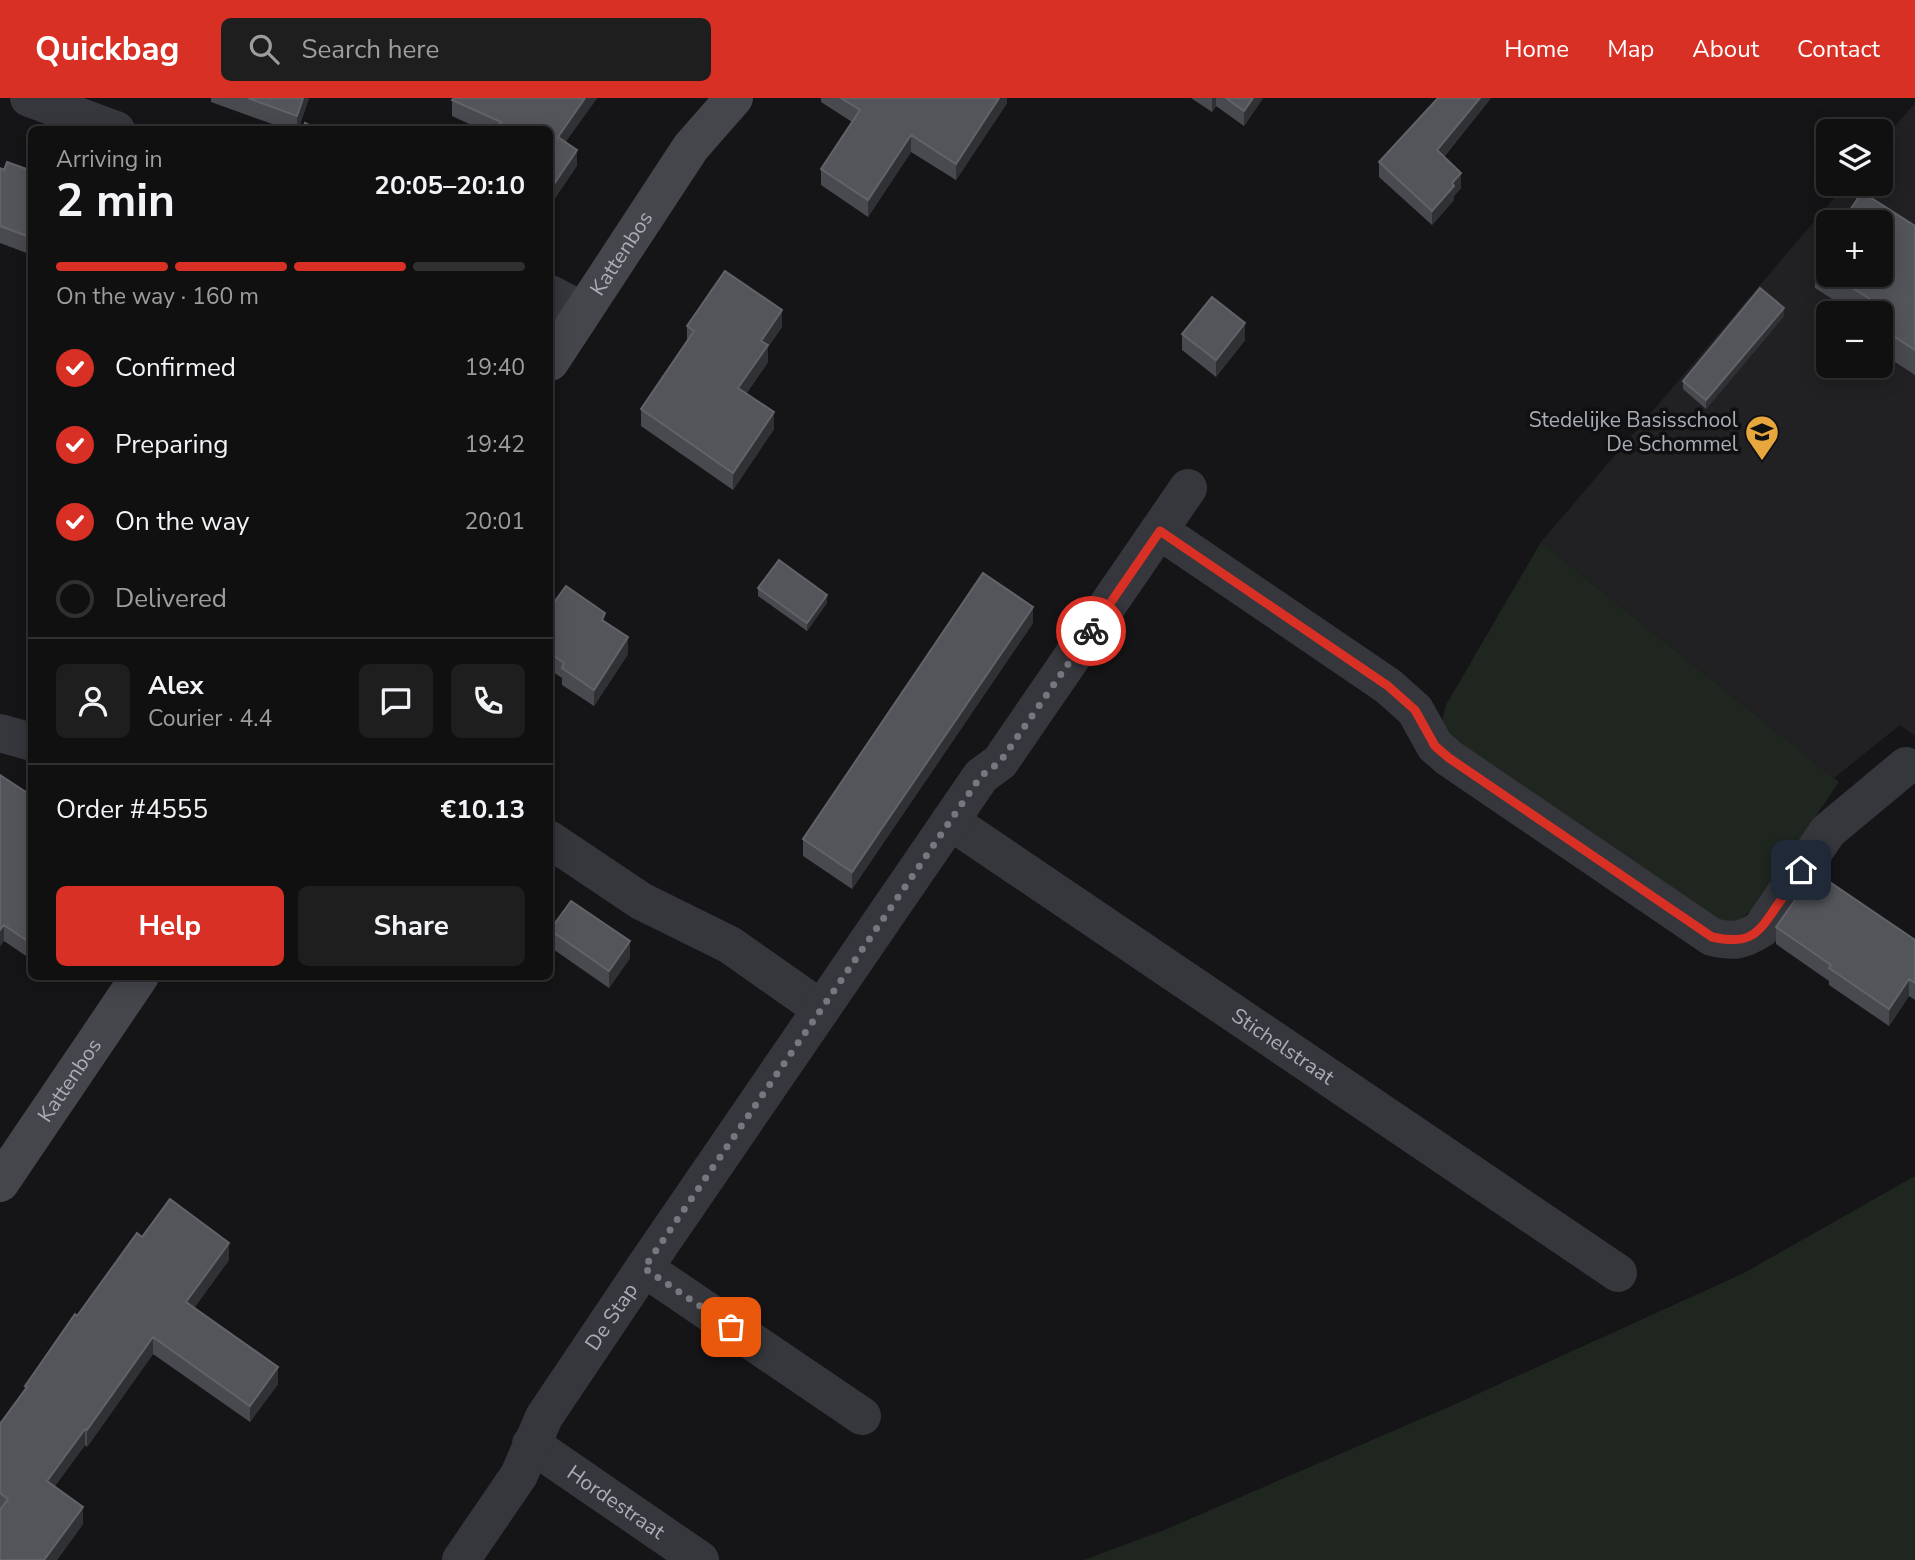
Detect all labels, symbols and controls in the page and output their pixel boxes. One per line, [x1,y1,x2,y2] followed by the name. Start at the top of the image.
[221,18,711,81] search box
[35,27,179,72] text: Quickbag
[245,30,283,68] icon: search
[301,32,439,67] text: Search here
[1504,33,1569,65] text: Home
[1607,33,1654,65] text: Map
[1692,33,1759,65] text: About
[1797,33,1880,65] text: Contact
[1816,119,1893,378] map controls
[1816,119,1893,196] button: layers
[56,144,163,175] text: Arriving in
[374,168,525,203] text: 20:05–20:10
[56,169,175,232] text: 2 min
[583,206,659,301] street label: Kattenbos
[1816,210,1893,287] button: +
[56,281,259,312] text: On the way · 160 m
[1816,301,1893,378] button: −
[56,349,94,387] icon: check
[115,350,236,385] text: Confirmed
[465,352,525,383] text: 19:40
[1529,406,1739,458] place label: Stedelijke Basisschool De Schommel
[1743,413,1781,462] school or university icon: Stedelijke Basisschool De Schommel
[56,426,94,464] icon: check
[115,427,228,462] text: Preparing
[465,429,525,460] text: 19:42
[56,503,94,541] icon: check
[115,504,249,539] text: On the way
[465,506,525,537] text: 20:01
[115,581,227,616] text: Delivered
[1056,596,1126,666] courier
[1072,612,1110,650] icon: bike
[56,664,130,738] button: person
[359,664,433,738] button: chat
[451,664,525,738] button: phone
[148,668,204,703] text: Alex
[148,703,272,734] text: Courier · 4.4
[56,792,208,827] text: Order #4555
[441,792,525,827] text: €10.13
[1771,840,1831,900] pin
[1782,851,1820,889] icon: home
[56,886,284,966] button: Help
[298,886,525,966] button: Share
[1226,1001,1340,1091] street label: Stichelstraat
[31,1033,108,1128] street label: Kattenbos
[579,1277,644,1356] street label: De Stap
[701,1297,761,1357] pin
[712,1308,750,1346] icon: bag
[561,1459,671,1546] street label: Hordestraat

